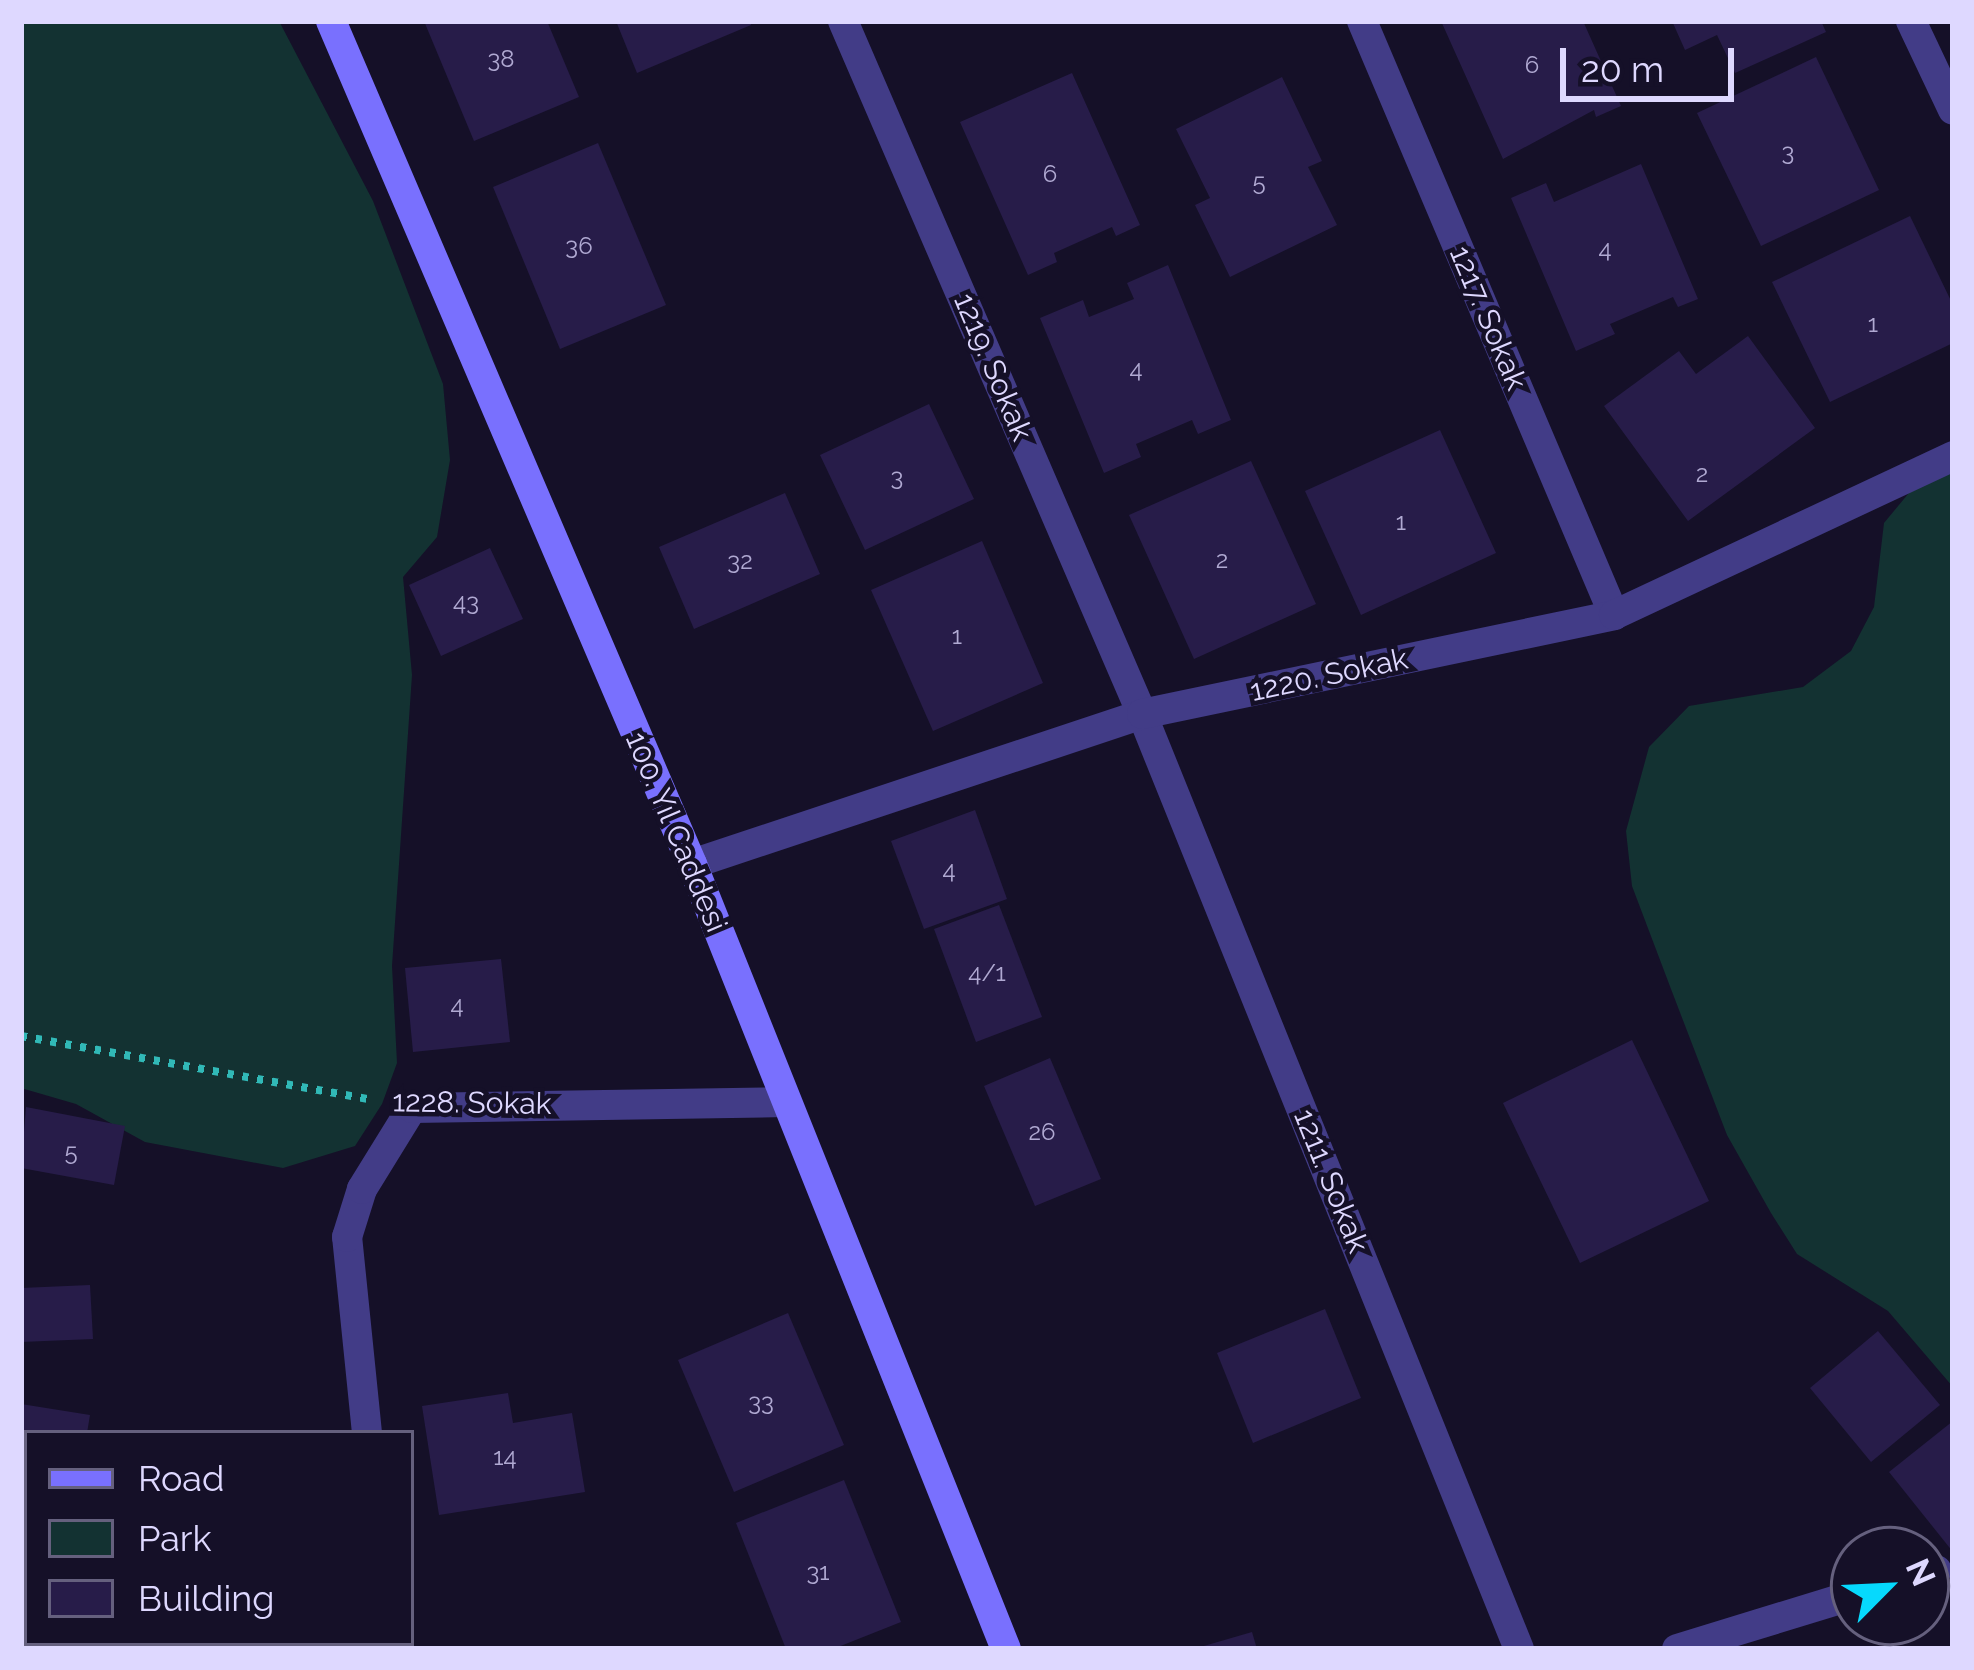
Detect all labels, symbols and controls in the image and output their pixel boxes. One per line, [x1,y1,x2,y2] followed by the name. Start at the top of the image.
[1566,24,1740,98] scale bar
[487,45,515,73] house number: 38
[1581,48,1664,90] text: 20 m
[1525,51,1539,79] house number: 6
[1782,138,1794,166] house number: 3
[1043,160,1057,188] house number: 6
[1252,168,1266,196] house number: 5
[565,232,593,260] house number: 36
[1598,235,1612,263] house number: 4
[1442,241,1534,395] street label: 1217. Sokak
[946,288,1040,446] street label: 1219. Sokak
[1868,310,1878,338] house number: 1
[1129,355,1143,383] house number: 4
[1696,460,1708,488] house number: 2
[891,463,903,491] house number: 3
[1396,508,1406,536] house number: 1
[1216,546,1228,574] house number: 2
[727,547,753,575] house number: 32
[453,588,479,616] house number: 43
[952,622,962,650] house number: 1
[1247,641,1411,709] street label: 1220. Sokak
[617,726,735,938] street label: 100. Yıl Caddesi
[942,856,956,884] house number: 4
[968,959,1006,987] house number: 4/1
[450,991,464,1019] house number: 4
[392,1084,552,1122] street label: 1228. Sokak
[1286,1104,1376,1258] street label: 1211. Sokak
[1029,1118,1055,1146] house number: 26
[64,1138,78,1166] house number: 5
[748,1388,774,1416] house number: 33
[24,1430,414,1646] legend
[493,1443,517,1471] house number: 14
[138,1457,224,1499] text: Road
[138,1517,212,1559] text: Park
[1830,1526,1950,1646] north arrow
[1898,1553,1944,1592] text: N
[806,1558,830,1586] house number: 31
[138,1577,274,1619] text: Building

